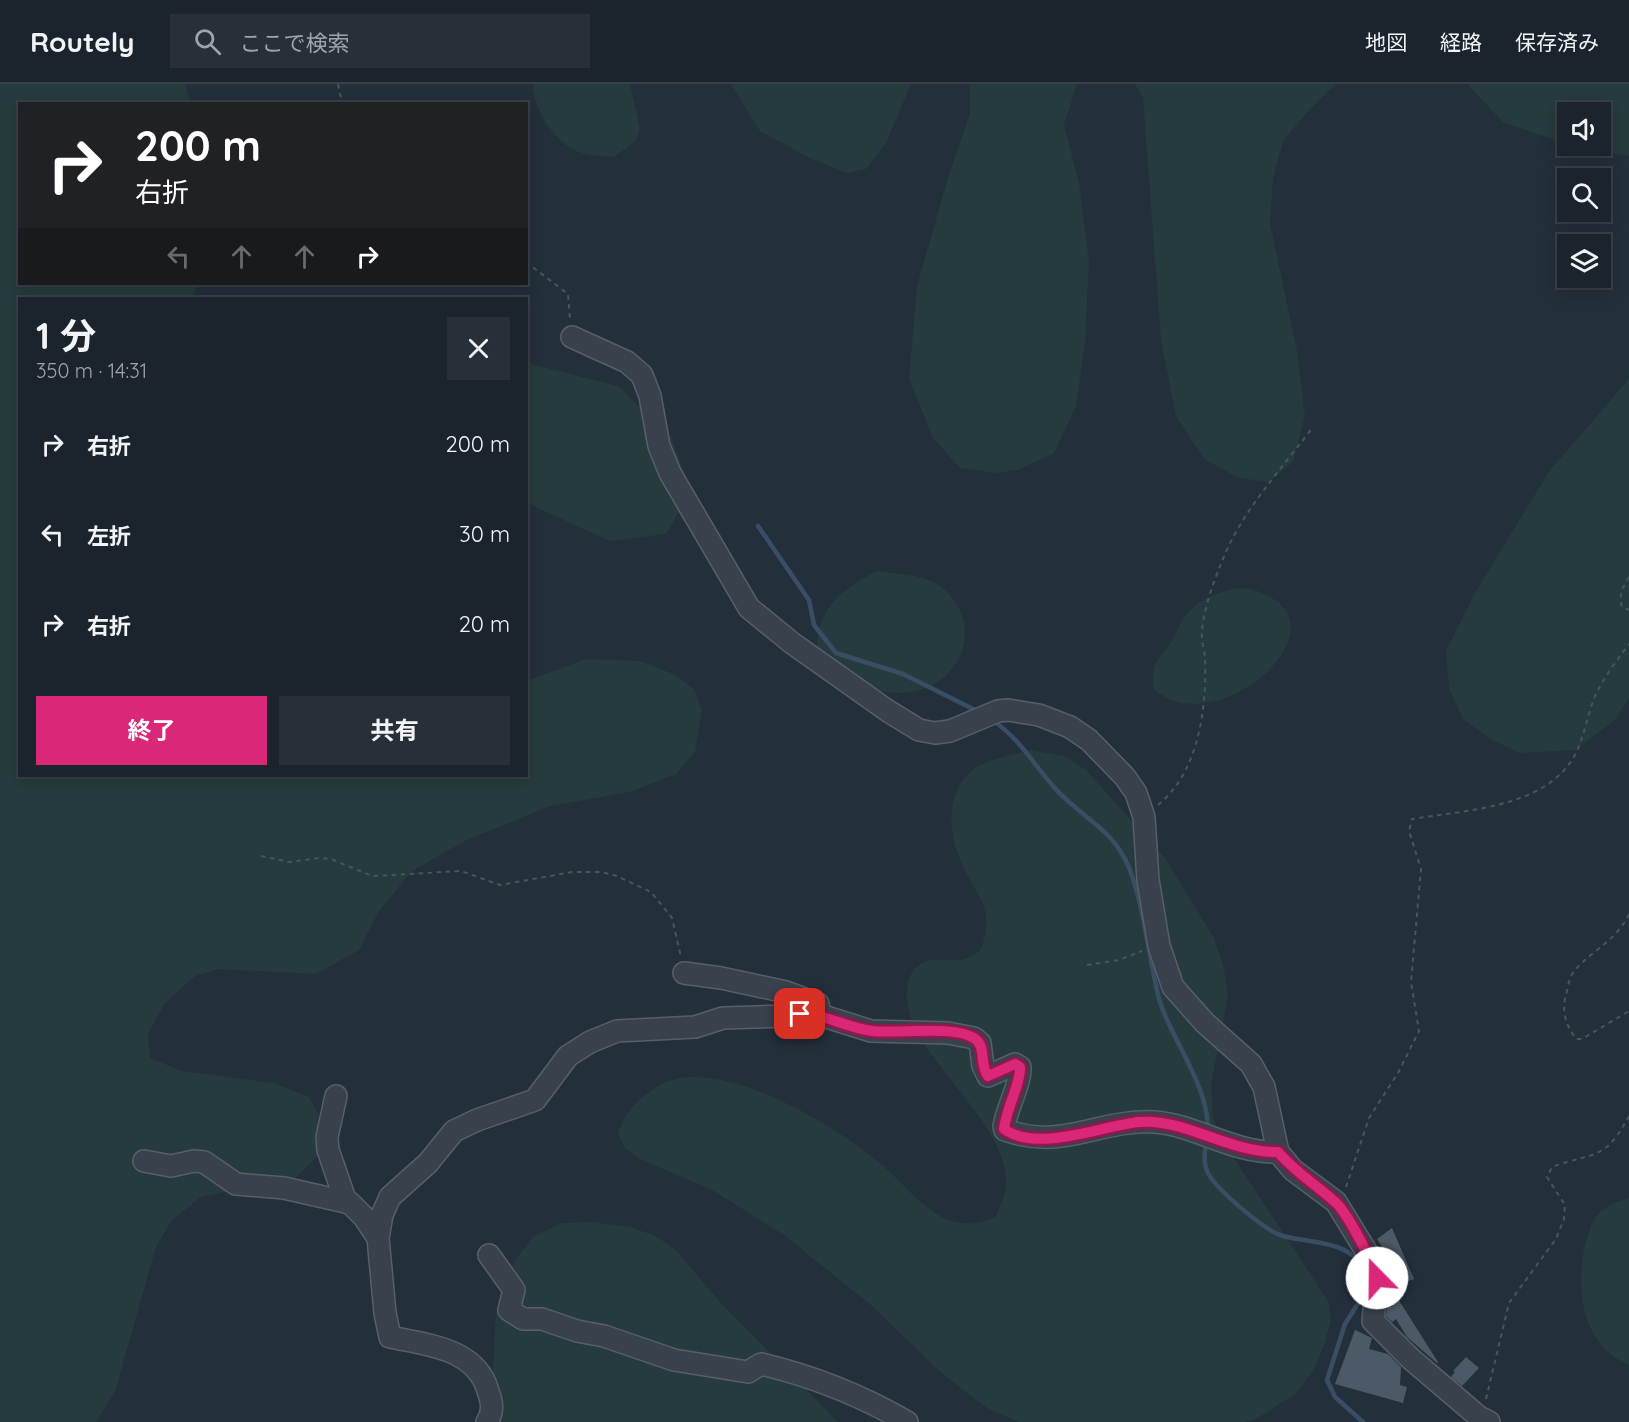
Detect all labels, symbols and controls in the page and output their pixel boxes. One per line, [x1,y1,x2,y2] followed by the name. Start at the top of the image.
[170,14,590,68] search box
[30,24,134,59] text: Routely
[191,25,224,58] icon: search
[239,29,349,57] text: ここで検索
[1365,29,1407,55] text: 地図
[1440,29,1482,55] text: 経路
[1515,29,1599,55] text: 保存済み
[1557,102,1611,288] map controls
[1557,102,1611,156] button: sound
[135,119,261,172] text: 200 m
[36,126,114,204] icon: right
[1557,168,1611,222] button: search
[135,175,189,209] text: 右折
[1557,234,1611,288] button: layers
[162,240,195,273] icon: left
[225,240,258,273] icon: ahead
[288,240,321,273] icon: ahead
[351,240,384,273] icon: right
[36,313,96,358] text: 1 分
[447,317,510,380] button: close
[36,358,147,383] text: 350 m · 14:31
[36,428,69,461] icon: right
[446,430,510,458] text: 200 m
[87,432,131,460] text: 右折
[36,518,69,551] icon: left
[459,520,510,548] text: 30 m
[87,522,131,550] text: 左折
[36,608,69,641] icon: right
[459,610,510,638] text: 20 m
[87,612,131,640] text: 右折
[36,696,267,765] button: 終了
[279,696,510,765] button: 共有
[774,988,825,1039] pin
[783,997,816,1030] icon: arrive
[1345,1246,1409,1310] position arrow

